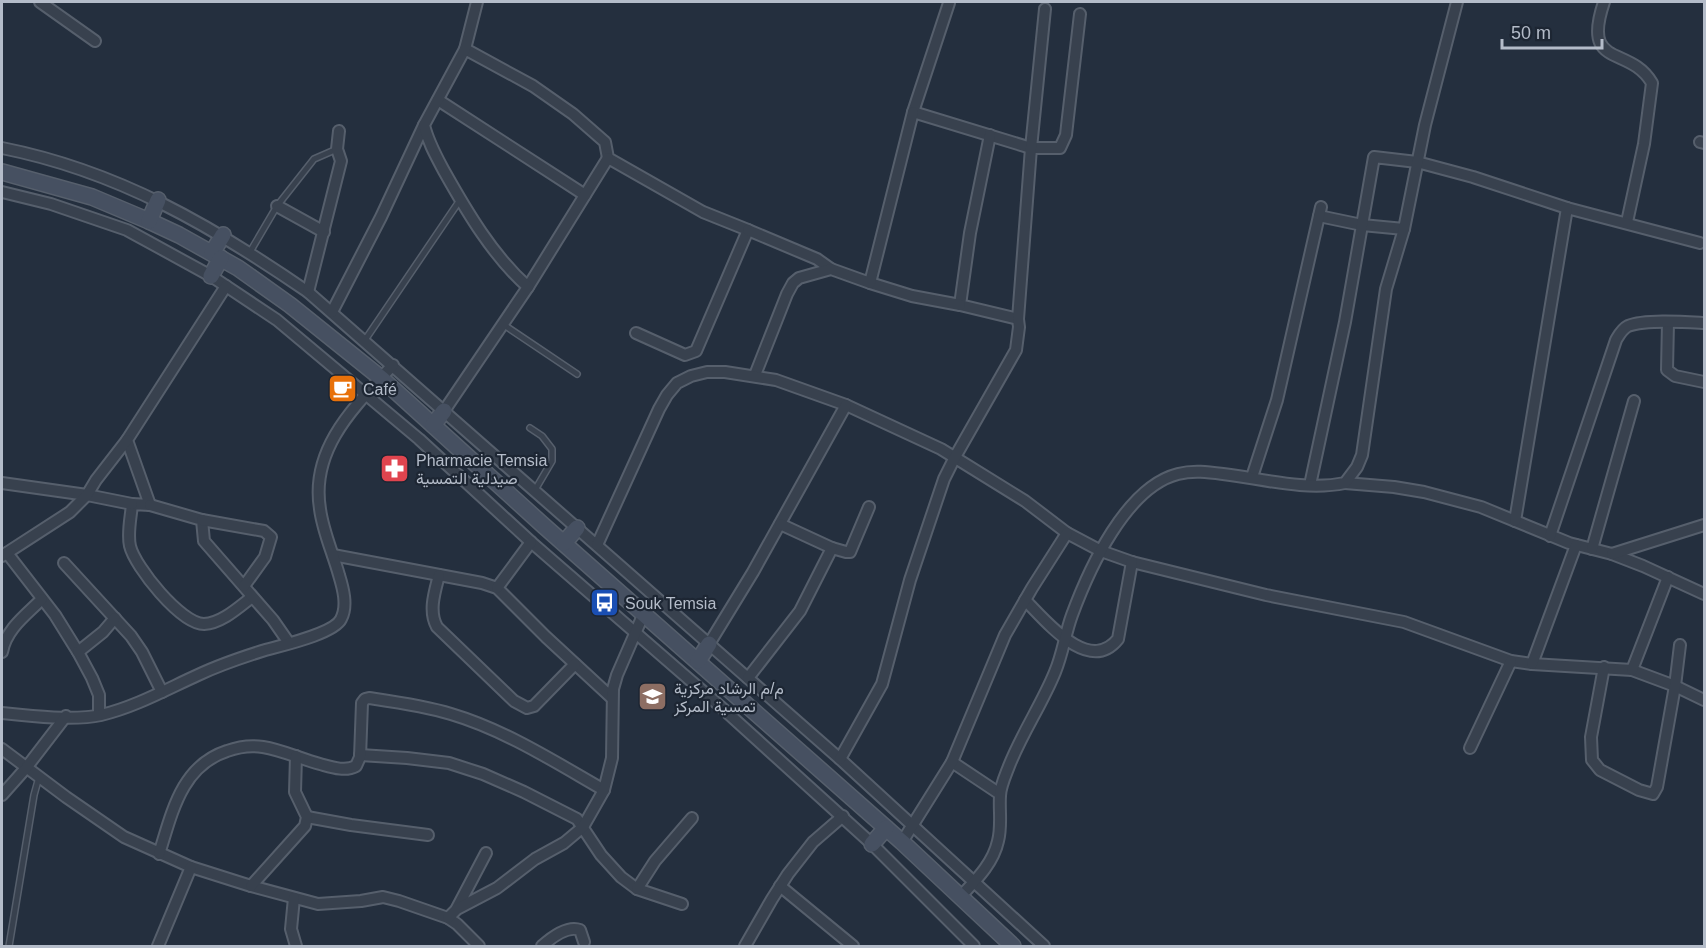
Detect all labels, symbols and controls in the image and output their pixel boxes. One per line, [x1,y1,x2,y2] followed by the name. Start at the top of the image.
[1502,12,1602,50] scale bar
[1511,23,1551,43] text: 50 m
[326,373,358,405] cafe icon: Café
[363,381,397,398] place label: Café
[416,452,547,488] place label: Pharmacie Temsia صيدلية التمسية
[379,453,411,485] pharmacy icon: Pharmacie Temsia صيدلية التمسية
[588,587,620,619] bus stop icon: Souk Temsia
[625,595,716,612] place label: Souk Temsia
[673,680,784,717] place label: م/م الرشاد مركزية تمسية المركز
[637,681,669,713] school or university icon: م/م الرشاد مركزية تمسية المركز

